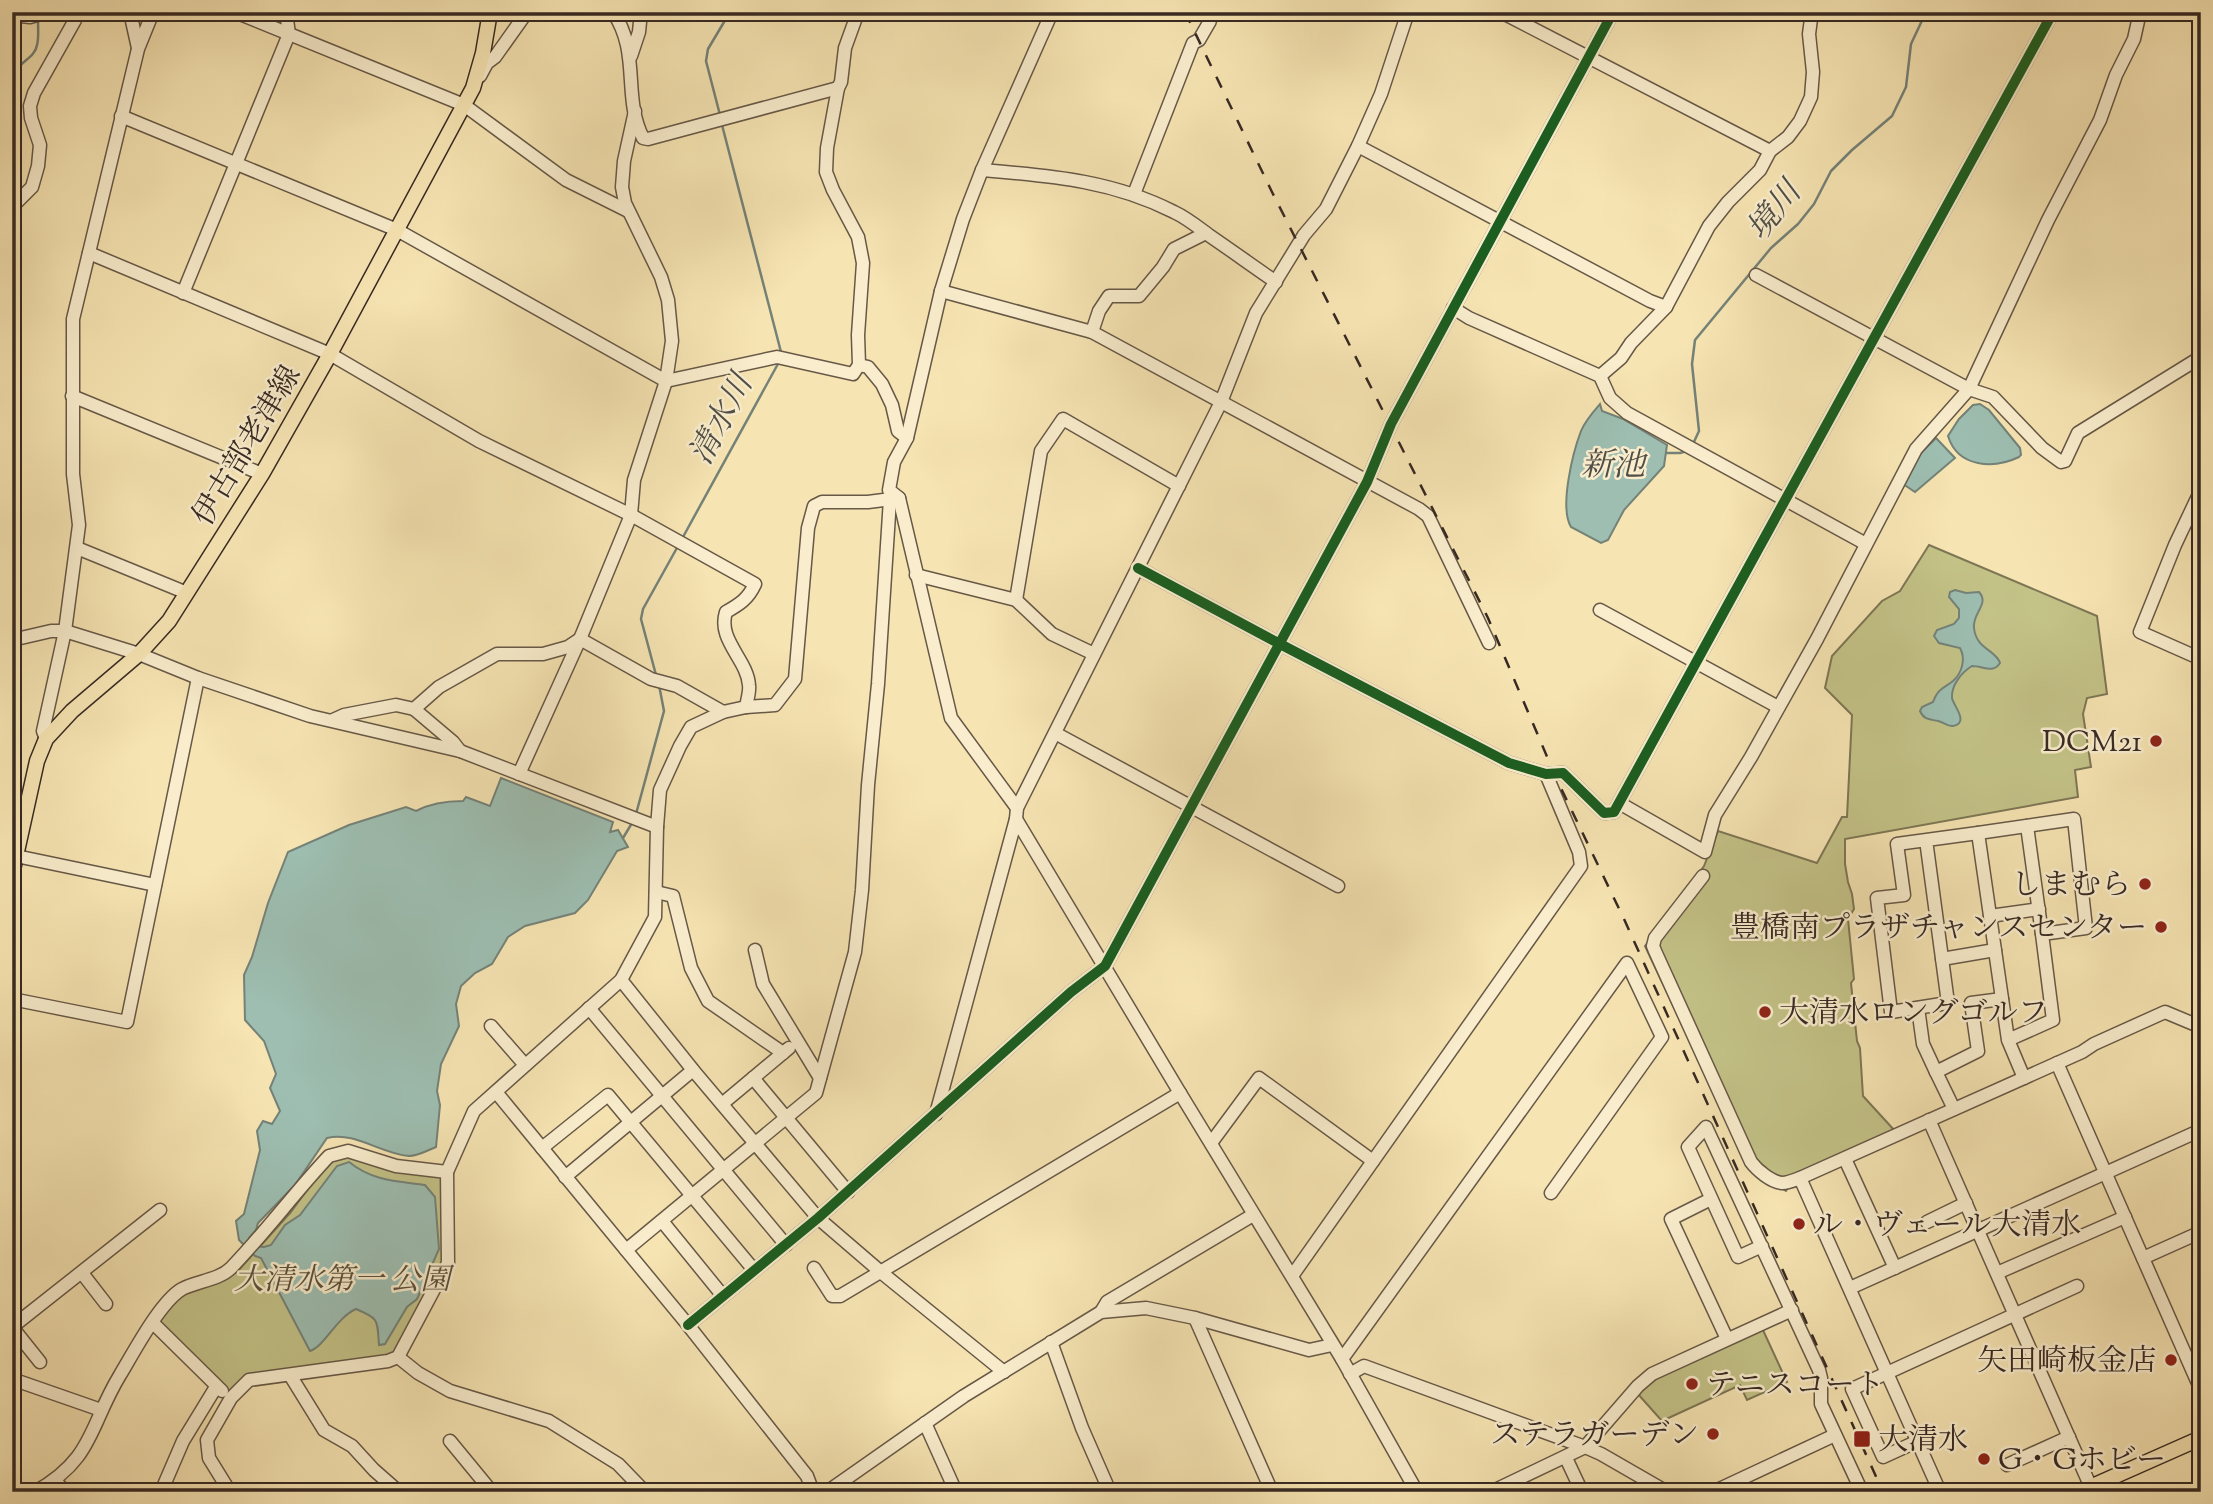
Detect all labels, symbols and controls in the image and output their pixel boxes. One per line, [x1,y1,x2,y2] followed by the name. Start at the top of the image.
[1737,170,1815,251] water label: 境川
[183,358,313,535] street label: 伊古部老津線
[680,365,767,474] water label: 清水川
[1581,444,1648,490] water label: 新池
[2042,722,2142,765] place label: DCM21
[2148,733,2164,749] marker: DCM21
[2011,865,2131,908] place label: しまむら
[2137,876,2153,892] marker: しまむら
[1730,908,2147,951] place label: 豊橋南プラザチャンスセンター
[2153,919,2169,935] marker: 豊橋南プラザチャンスセンター
[1779,993,2048,1036] place label: 大清水ロングゴルフ
[1757,1004,1773,1020] marker: 大清水ロングゴルフ
[1813,1205,2081,1248] place label: ル・ヴェール大清水
[1791,1216,1807,1232] marker: ル・ヴェール大清水
[234,1260,455,1303] park label: 大清水第一 公園
[1977,1341,2157,1384] place label: 矢田崎板金店
[2163,1352,2179,1368] marker: 矢田崎板金店
[1706,1365,1885,1408] place label: テニスコート
[1684,1376,1700,1392] marker: テニスコート
[1490,1415,1699,1458] place label: ステラガーデン
[1878,1420,1968,1463] place label: 大清水
[1705,1426,1721,1442] marker: ステラガーデン
[1852,1429,1872,1449] marker: 大清水
[1998,1440,2166,1483] place label: G・Gホビー
[1976,1451,1992,1467] marker: G・Gホビー

